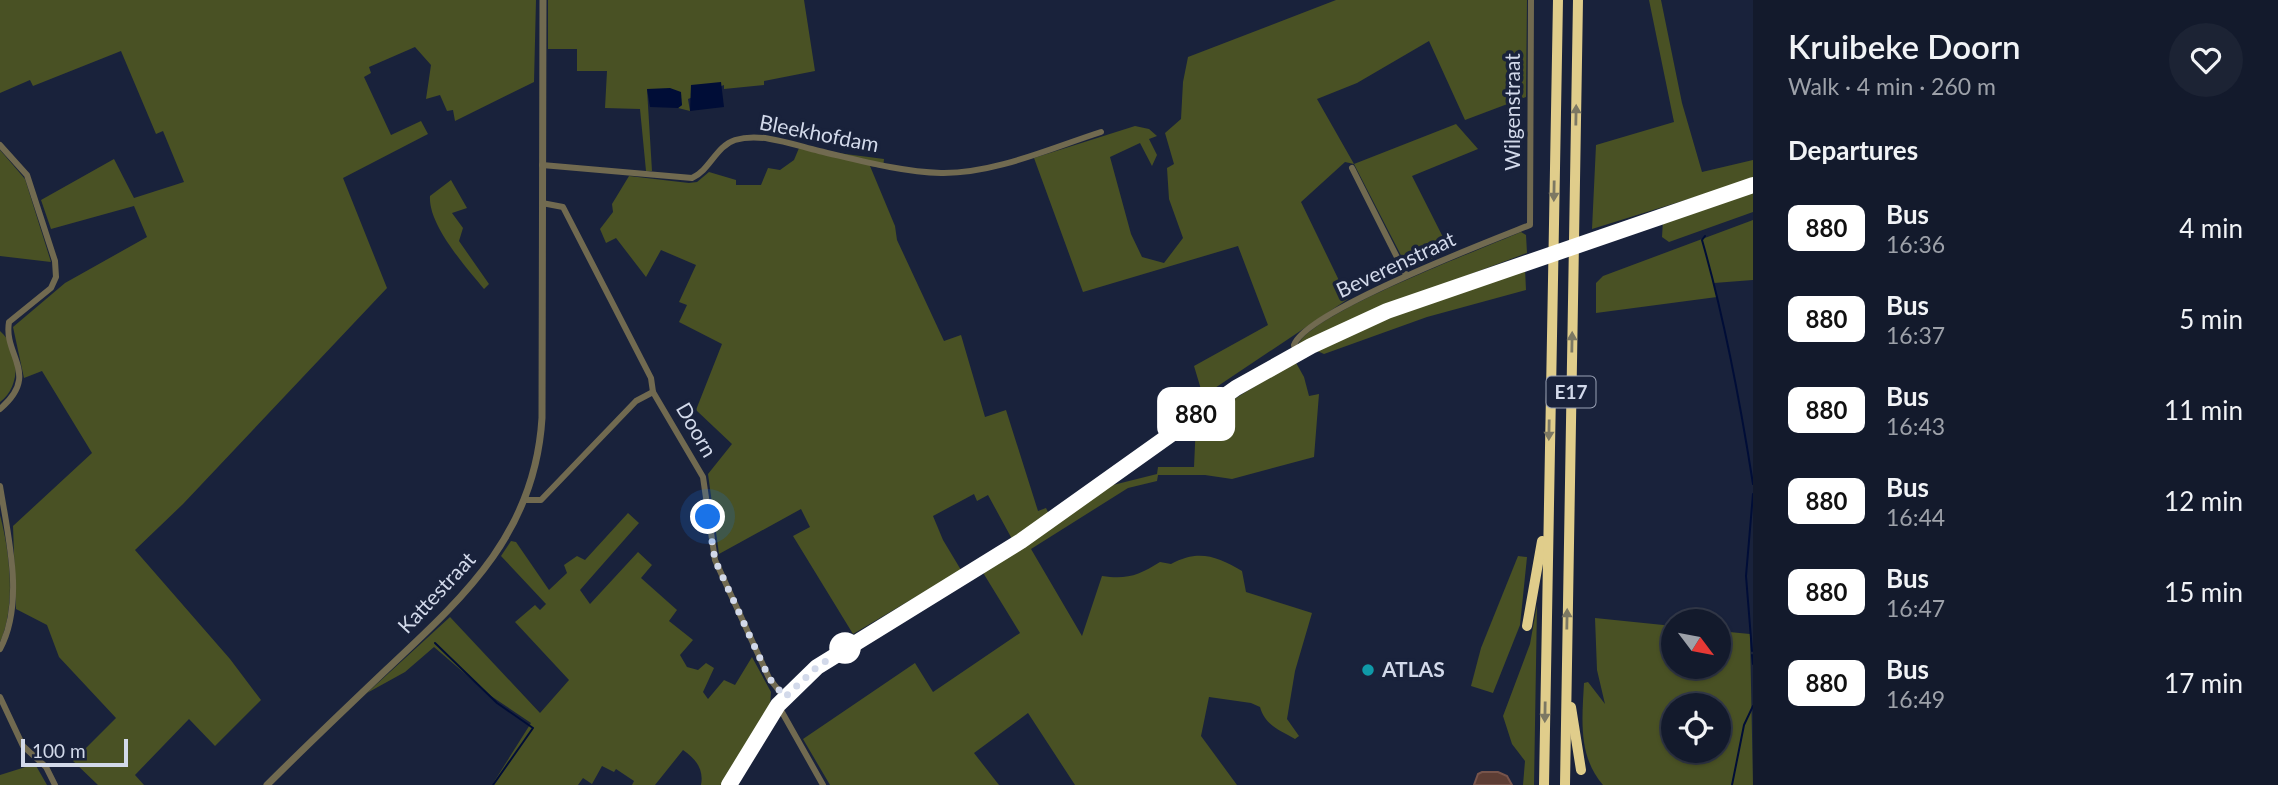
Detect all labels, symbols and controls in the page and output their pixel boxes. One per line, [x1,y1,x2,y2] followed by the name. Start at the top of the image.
[2169,23,2243,97] button: heart
[1788,26,2021,66] text: Kruibeke Doorn
[1499,53,1524,171] street label: Wilgenstraat
[1788,72,1996,100] text: Walk · 4 min · 260 m
[1570,104,1581,126] one-way arrow
[757,109,881,156] street label: Bleekhofdam
[1788,134,1918,166] text: Departures
[1548,180,1560,202] one-way arrow
[1886,198,1929,230] text: Bus
[2179,212,2243,244] text: 4 min
[1806,213,1847,242] text: 880
[1332,225,1459,302] street label: Beverenstraat
[1886,230,1945,258] text: 16:36
[1886,289,1929,321] text: Bus
[2179,303,2243,335] text: 5 min
[1806,304,1847,333] text: 880
[1886,321,1945,349] text: 16:37
[1566,331,1577,353] one-way arrow
[1546,376,1596,408] road number: E17
[1886,380,1929,412] text: Bus
[1156,391,1236,437] line badge: 880
[2164,394,2243,426] text: 11 min
[1806,395,1847,424] text: 880
[672,397,723,461] street label: Doorn
[1175,399,1217,428] text: 880
[1886,412,1945,440] text: 16:43
[1543,419,1554,441] one-way arrow
[1886,471,1929,503] text: Bus
[2164,485,2243,517] text: 12 min
[1806,486,1847,515] text: 880
[690,499,725,534] your location
[1886,503,1945,531] text: 16:44
[392,546,480,638] street label: Kattestraat
[1886,562,1929,594] text: Bus
[2164,576,2243,608] text: 15 min
[1806,577,1847,606] text: 880
[1886,594,1945,622] text: 16:47
[1561,608,1572,630] one-way arrow
[1661,609,1731,679] north arrow
[1661,609,1731,763] map controls
[830,633,860,663] unlabelled marker
[1886,653,1929,685] text: Bus
[1381,656,1445,681] place label: ATLAS
[1360,662,1376,678] marker: ATLAS
[2164,667,2243,699] text: 17 min
[1806,668,1847,697] text: 880
[1886,685,1945,713] text: 16:49
[1661,693,1731,763] button: locate
[1539,701,1551,723] one-way arrow
[21,736,128,768] scale bar
[32,739,86,762] text: 100 m

